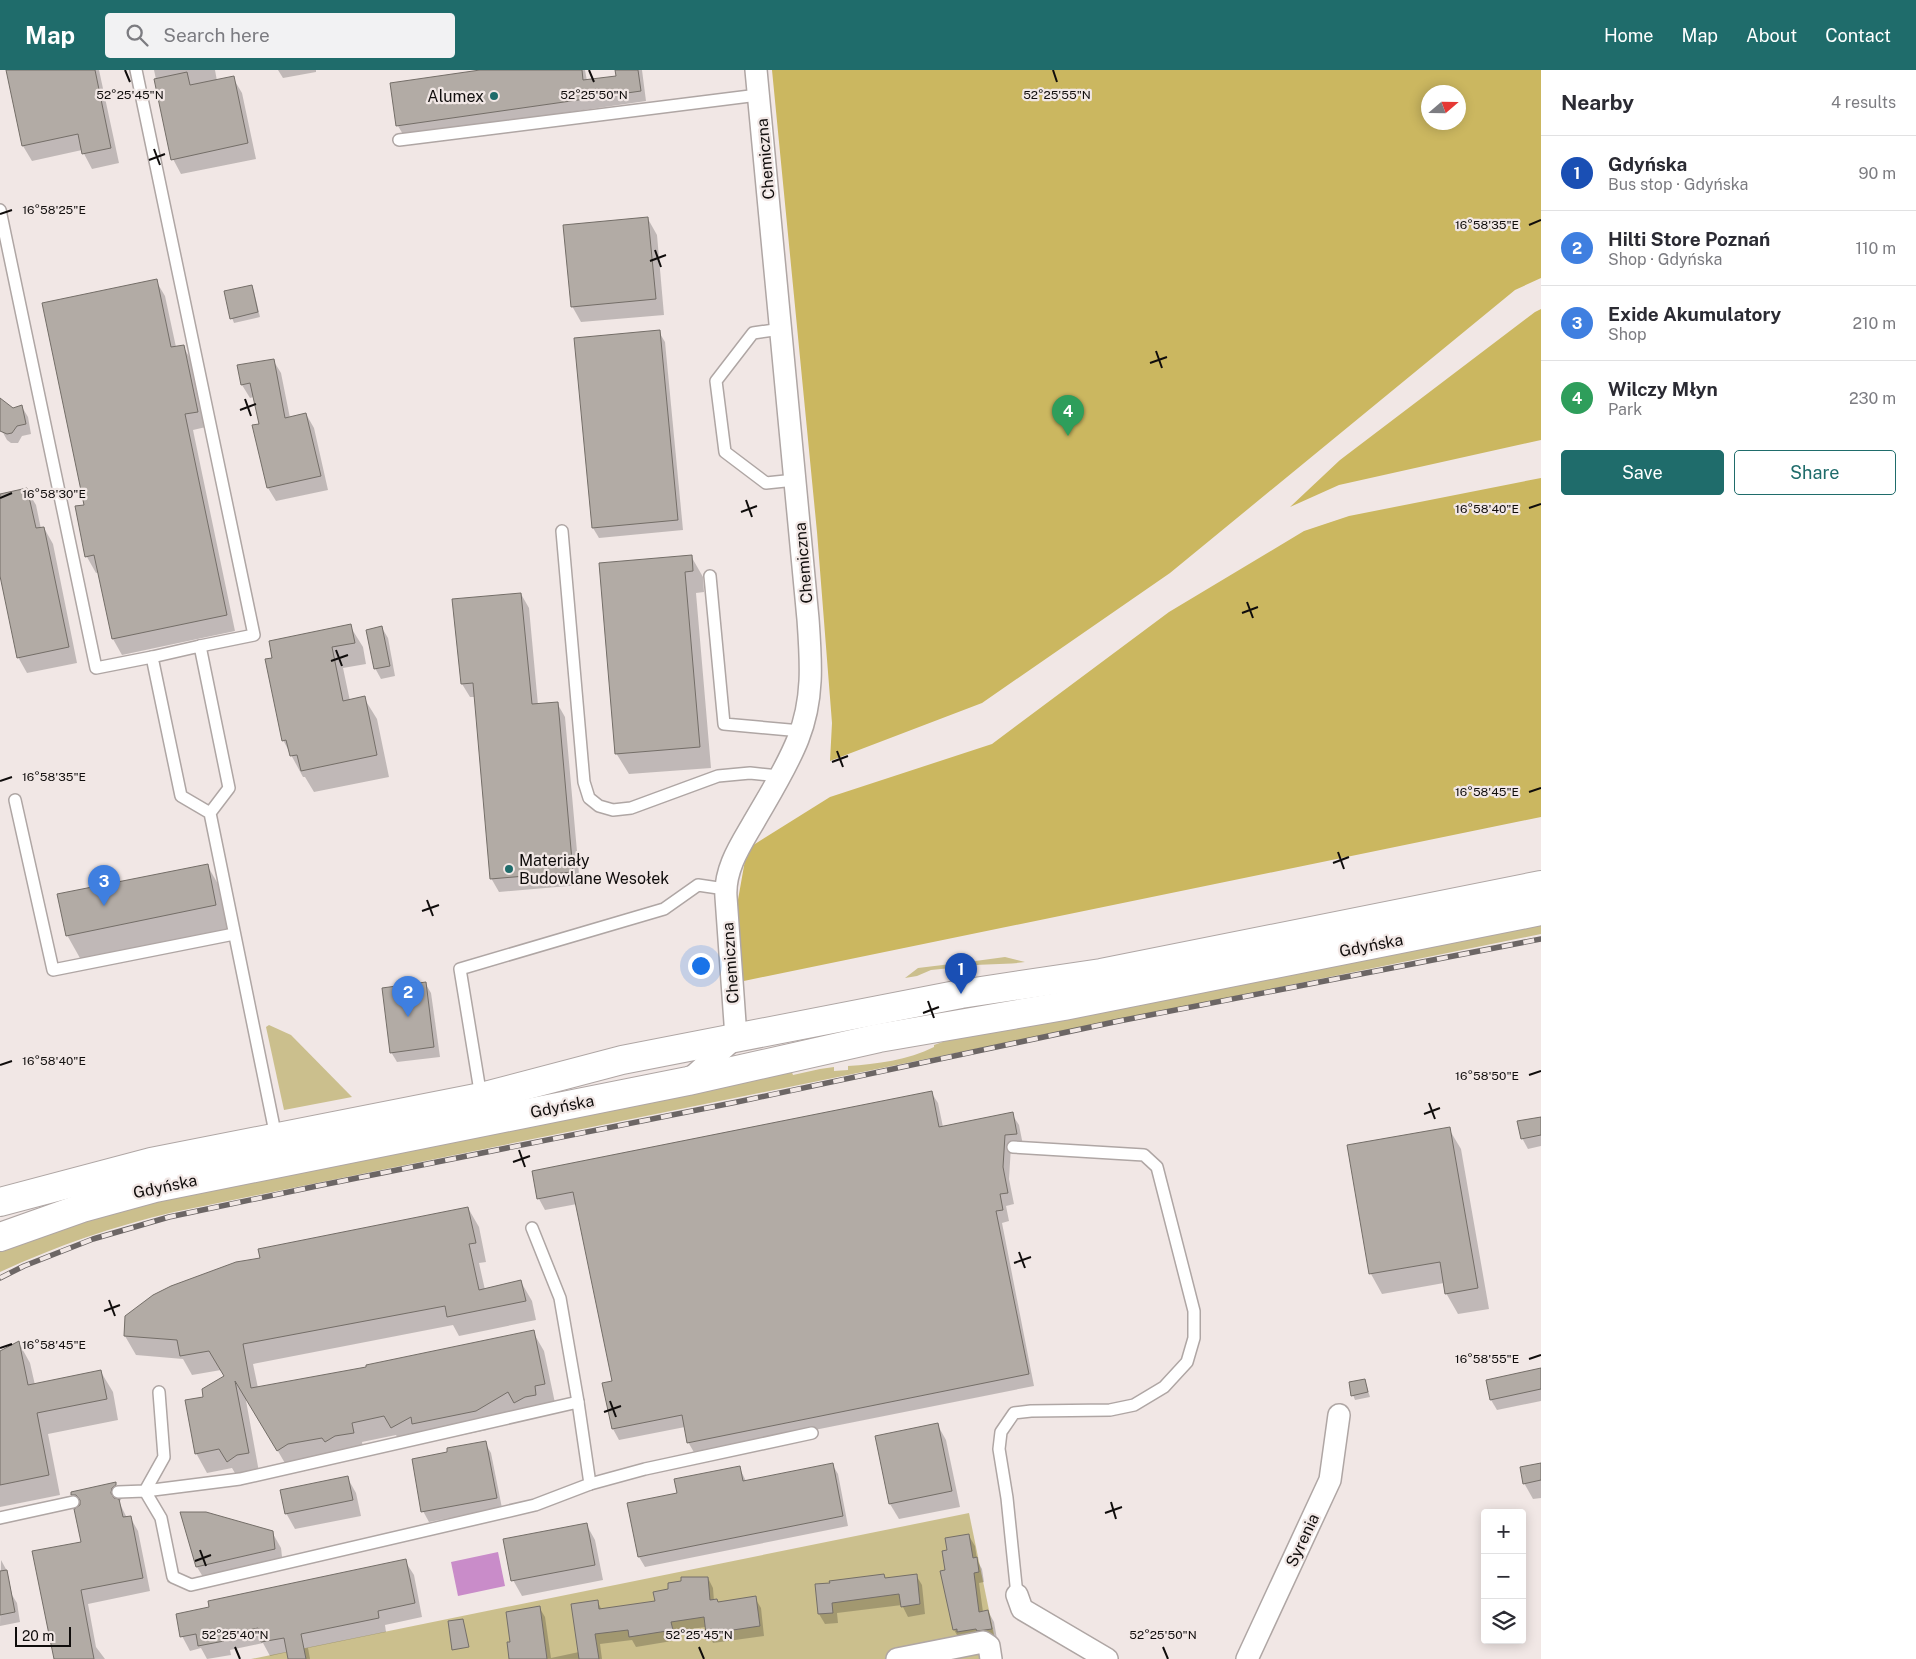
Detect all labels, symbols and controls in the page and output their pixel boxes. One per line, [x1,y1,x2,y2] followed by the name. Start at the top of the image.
[105,13,455,58] search box
[25,21,75,49] text: Map
[123,21,151,49] icon: search
[163,24,270,46] text: Search here
[1604,25,1654,46] text: Home
[1682,25,1718,46] text: Map
[1746,25,1797,46] text: About
[1825,25,1891,46] text: Contact
[1421,85,1466,130] north arrow
[427,87,484,106] place label: Alumex
[96,88,164,102] text: 52°25'45"N
[560,88,628,102] text: 52°25'50"N
[1023,88,1091,102] text: 52°25'55"N
[488,90,500,102] marker: Alumex
[1561,90,1634,115] text: Nearby
[1831,93,1896,112] text: 4 results
[752,118,779,200] street label: Chemiczna
[1608,153,1687,175] text: Gdyńska
[1574,164,1580,183] text: 1
[1859,164,1896,183] text: 90 m
[1608,175,1748,194] text: Bus stop · Gdyńska
[22,203,86,217] text: 16°58'25"E
[1455,218,1519,232] text: 16°58'35"E
[1608,228,1770,250] text: Hilti Store Poznań
[1572,239,1582,258] text: 2
[1855,239,1896,258] text: 110 m
[1608,250,1722,269] text: Shop · Gdyńska
[1608,303,1781,325] text: Exide Akumulatory
[1572,314,1582,333] text: 3
[1852,314,1896,333] text: 210 m
[1608,325,1647,344] text: Shop
[1608,378,1718,400] text: Wilczy Młyn
[1572,389,1582,408] text: 4
[1849,389,1896,408] text: 230 m
[1052,395,1084,436] pin: 4
[1608,400,1642,419] text: Park
[1561,450,1724,495] button: Save
[1734,450,1896,495] button: Share
[22,487,86,501] text: 16°58'30"E
[1455,502,1519,516] text: 16°58'40"E
[790,522,817,604] street label: Chemiczna
[22,770,86,784] text: 16°58'35"E
[1455,785,1519,799] text: 16°58'45"E
[519,851,669,888] place label: Materiały Budowlane Wesołek
[503,863,515,875] marker: Materiały Budowlane Wesołek
[88,865,120,906] pin: 3
[718,922,743,1004] street label: Chemiczna
[1338,930,1405,961] street label: Gdyńska
[688,953,714,979] your location
[945,953,977,994] pin: 1
[392,976,424,1017] pin: 2
[22,1054,86,1068] text: 16°58'40"E
[1455,1069,1519,1083] text: 16°58'50"E
[529,1091,596,1122] street label: Gdyńska
[131,1170,199,1203] street label: Gdyńska
[22,1338,86,1352] text: 16°58'45"E
[1455,1352,1519,1366] text: 16°58'55"E
[1481,1509,1526,1644] map controls
[1481,1509,1526,1554] button: +
[1282,1511,1323,1570] street label: Syrenia
[1481,1554,1526,1599] button: −
[1481,1599,1526,1644] button: layers
[15,1624,71,1647] scale bar
[22,1628,54,1644] text: 20 m
[201,1628,269,1642] text: 52°25'40"N
[665,1628,733,1642] text: 52°25'45"N
[1129,1628,1197,1642] text: 52°25'50"N

